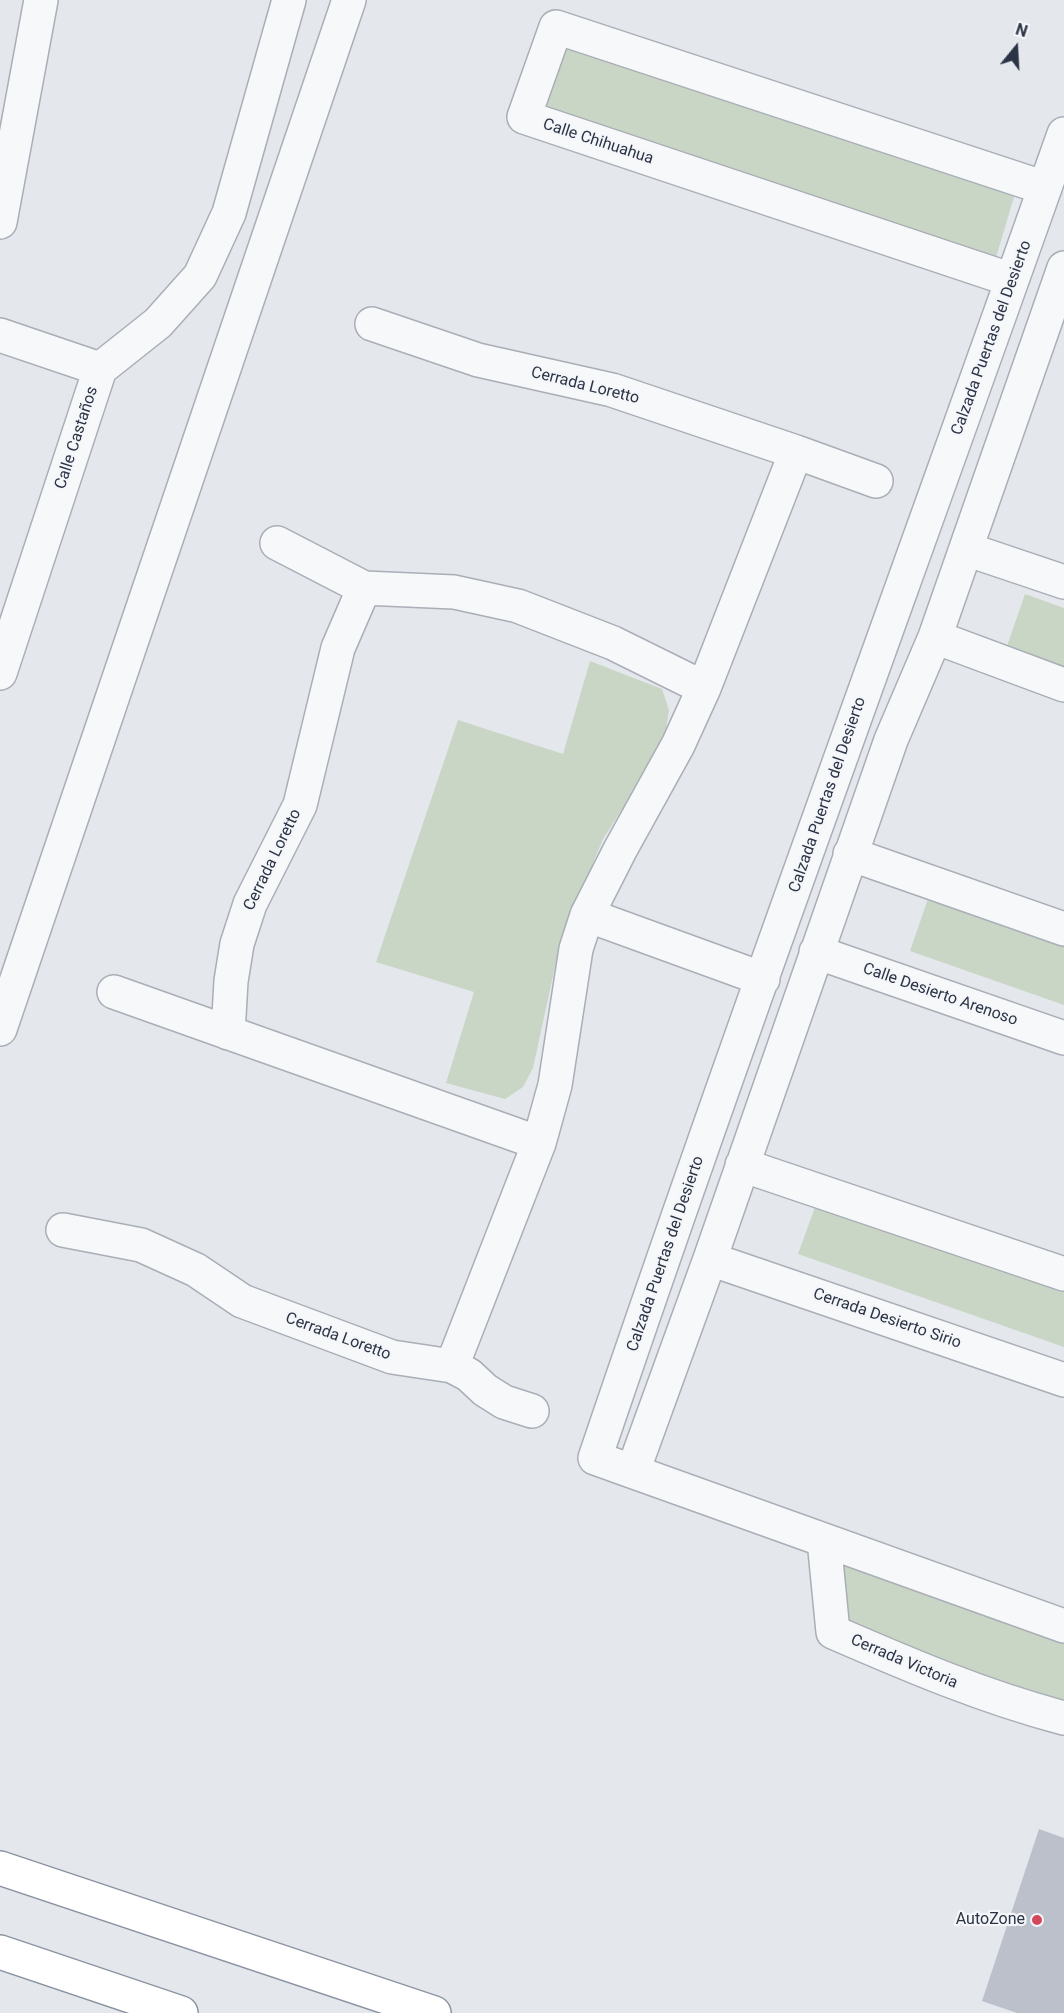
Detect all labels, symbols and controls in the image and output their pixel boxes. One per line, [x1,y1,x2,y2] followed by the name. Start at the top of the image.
[986,18,1046,78] north arrow
[1013,20,1030,41] text: N
[540,115,656,169] street label: Calle Chihuahua
[948,238,1036,438] street label: Calzada Puertas del Desierto
[529,363,641,409] street label: Cerrada Loretto
[51,384,103,492] street label: Calle Castaños
[785,695,871,895] street label: Calzada Puertas del Desierto
[240,806,306,914] street label: Cerrada Loretto
[860,959,1020,1031] street label: Calle Desierto Arenoso
[623,1154,709,1354] street label: Calzada Puertas del Desierto
[810,1285,964,1353] street label: Cerrada Desierto Sirio
[283,1309,393,1365] street label: Cerrada Loretto
[848,1631,960,1693] street label: Cerrada Victoria
[956,1910,1025,1930] place label: AutoZone
[1030,1913,1044,1927] marker: AutoZone

